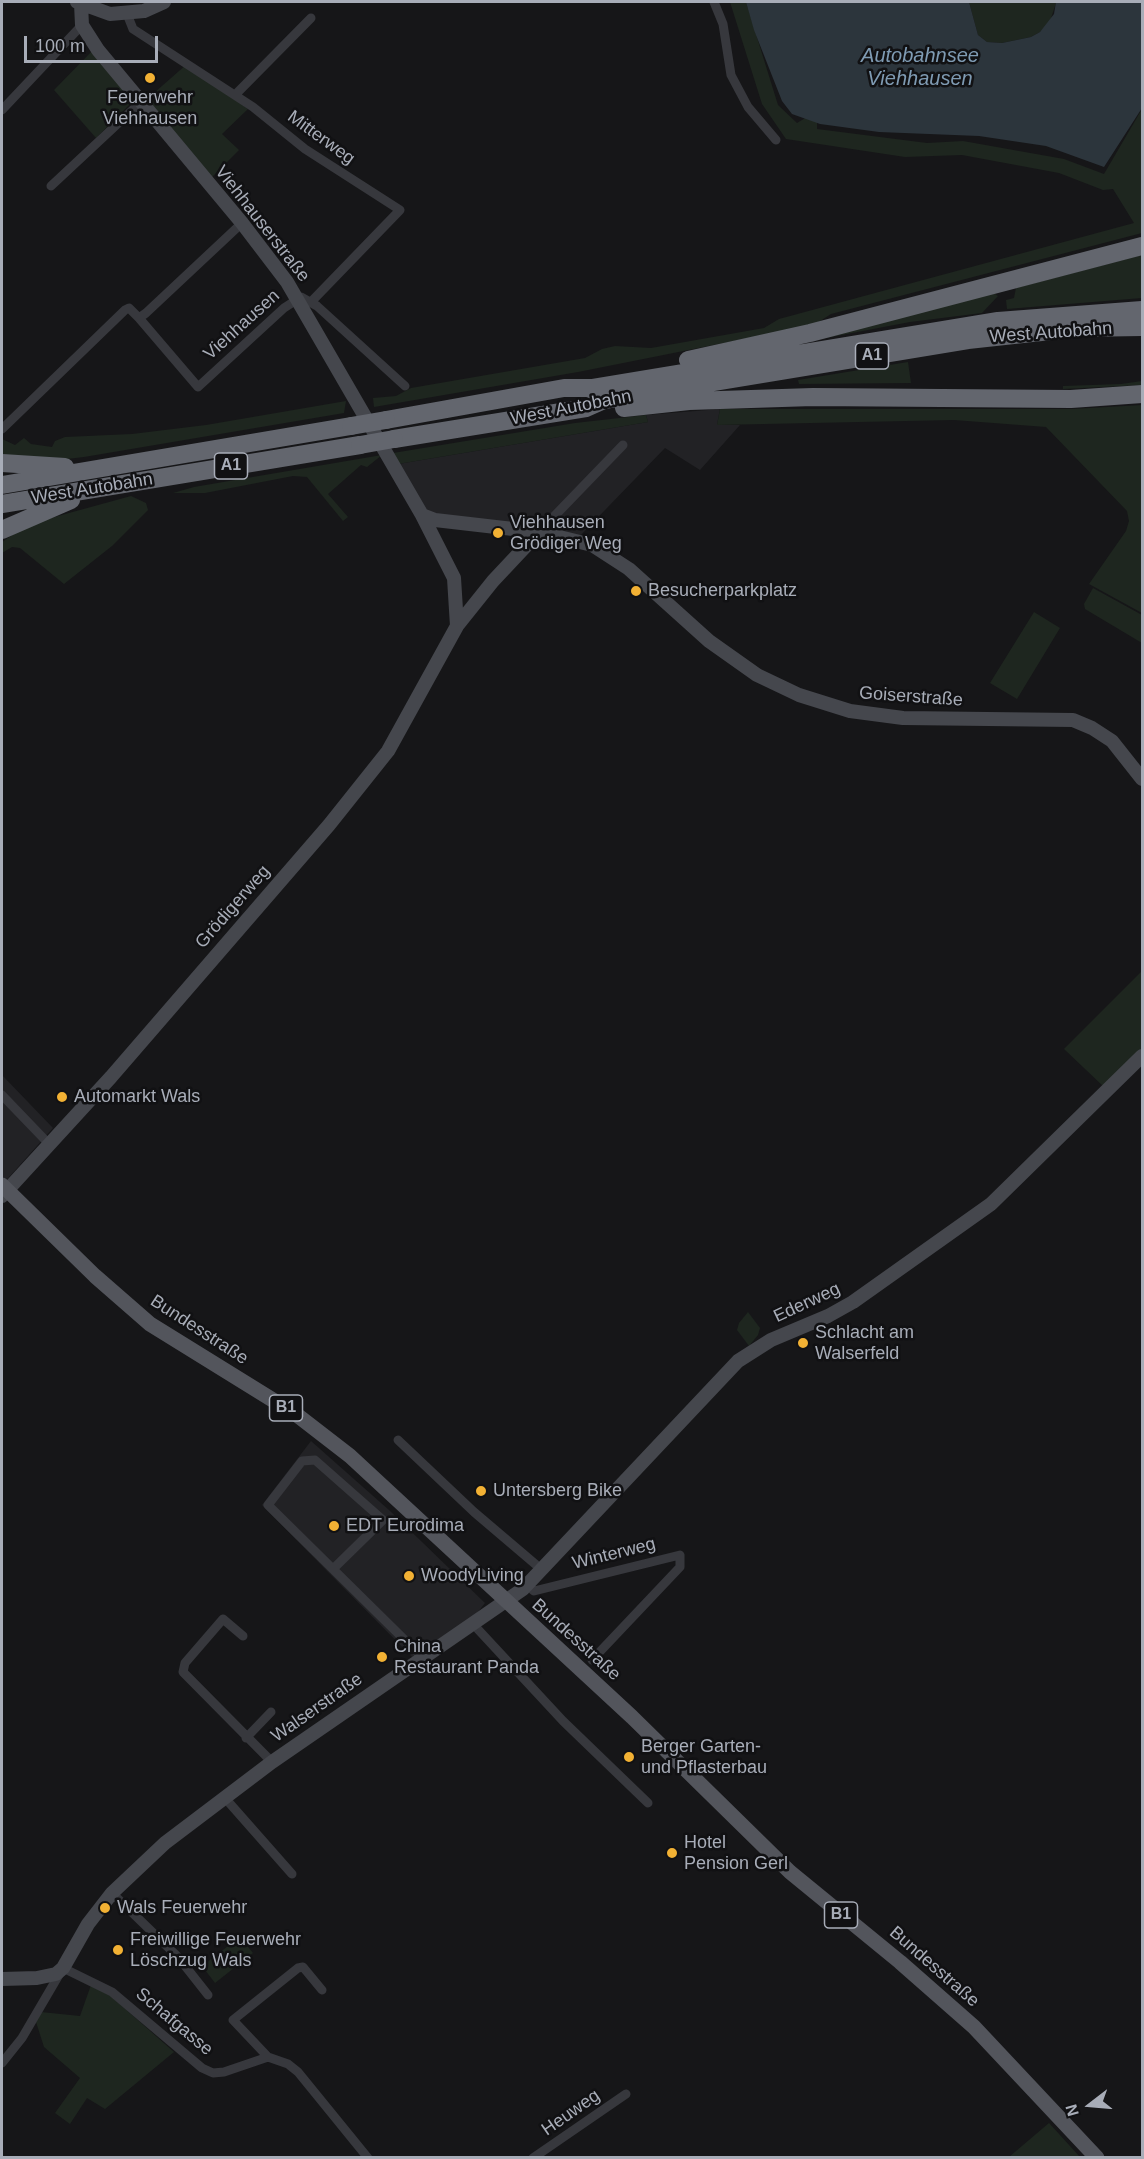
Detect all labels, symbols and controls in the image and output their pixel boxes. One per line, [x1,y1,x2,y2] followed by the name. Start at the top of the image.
[27,24,160,62] scale bar
[35,36,85,56] text: 100 m
[861,44,979,91] water label: Autobahnsee Viehhausen
[143,71,157,85] marker: Feuerwehr Viehhausen
[103,87,197,130] place label: Feuerwehr Viehhausen
[283,106,359,170] street label: Mitterweg
[210,162,314,286] street label: Viehhauserstraße
[200,285,284,365] street label: Viehhausen
[989,318,1113,348] street label: West Autobahn
[856,343,888,369] road number: A1
[509,386,633,430] street label: West Autobahn
[214,453,248,479] road number: A1
[30,469,154,509] street label: West Autobahn
[510,512,622,554] place label: Viehhausen Grödiger Weg
[491,526,505,540] marker: Viehhausen Grödiger Weg
[648,580,797,602] place label: Besucherparkplatz
[629,584,643,598] marker: Besucherparkplatz
[858,683,964,711] street label: Goiserstraße
[191,861,275,953] street label: Grödigerweg
[74,1086,200,1108] place label: Automarkt Wals
[55,1090,69,1104] marker: Automarkt Wals
[770,1278,844,1328] street label: Ederweg
[146,1290,252,1370] street label: Bundesstraße
[815,1322,914,1364] place label: Schlacht am Walserfeld
[796,1336,810,1350] marker: Schlacht am Walserfeld
[270,1395,302,1421] road number: B1
[493,1480,622,1502] place label: Untersberg Bike
[474,1484,488,1498] marker: Untersberg Bike
[346,1515,464,1537] place label: EDT Eurodima
[327,1519,341,1533] marker: EDT Eurodima
[570,1533,658,1575] street label: Winterweg
[421,1565,524,1587] place label: WoodyLiving
[402,1569,416,1583] marker: WoodyLiving
[527,1594,625,1686] street label: Bundesstraße
[394,1636,539,1678] place label: China Restaurant Panda
[375,1650,389,1664] marker: China Restaurant Panda
[267,1669,367,1747] street label: Walserstraße
[641,1736,767,1778] place label: Berger Garten- und Pflasterbau
[622,1750,636,1764] marker: Berger Garten- und Pflasterbau
[684,1832,788,1874] place label: Hotel Pension Gerl
[665,1846,679,1860] marker: Hotel Pension Gerl
[117,1897,247,1919] place label: Wals Feuerwehr
[98,1901,112,1915] marker: Wals Feuerwehr
[824,1902,858,1928] road number: B1
[885,1922,983,2012] street label: Bundesstraße
[130,1929,301,1972] place label: Freiwillige Feuerwehr Löschzug Wals
[111,1943,125,1957] marker: Freiwillige Feuerwehr Löschzug Wals
[131,1983,217,2061] street label: Schafgasse
[1060,2075,1120,2135] north arrow
[538,2085,604,2141] street label: Heuweg
[1062,2102,1082,2118] text: N

